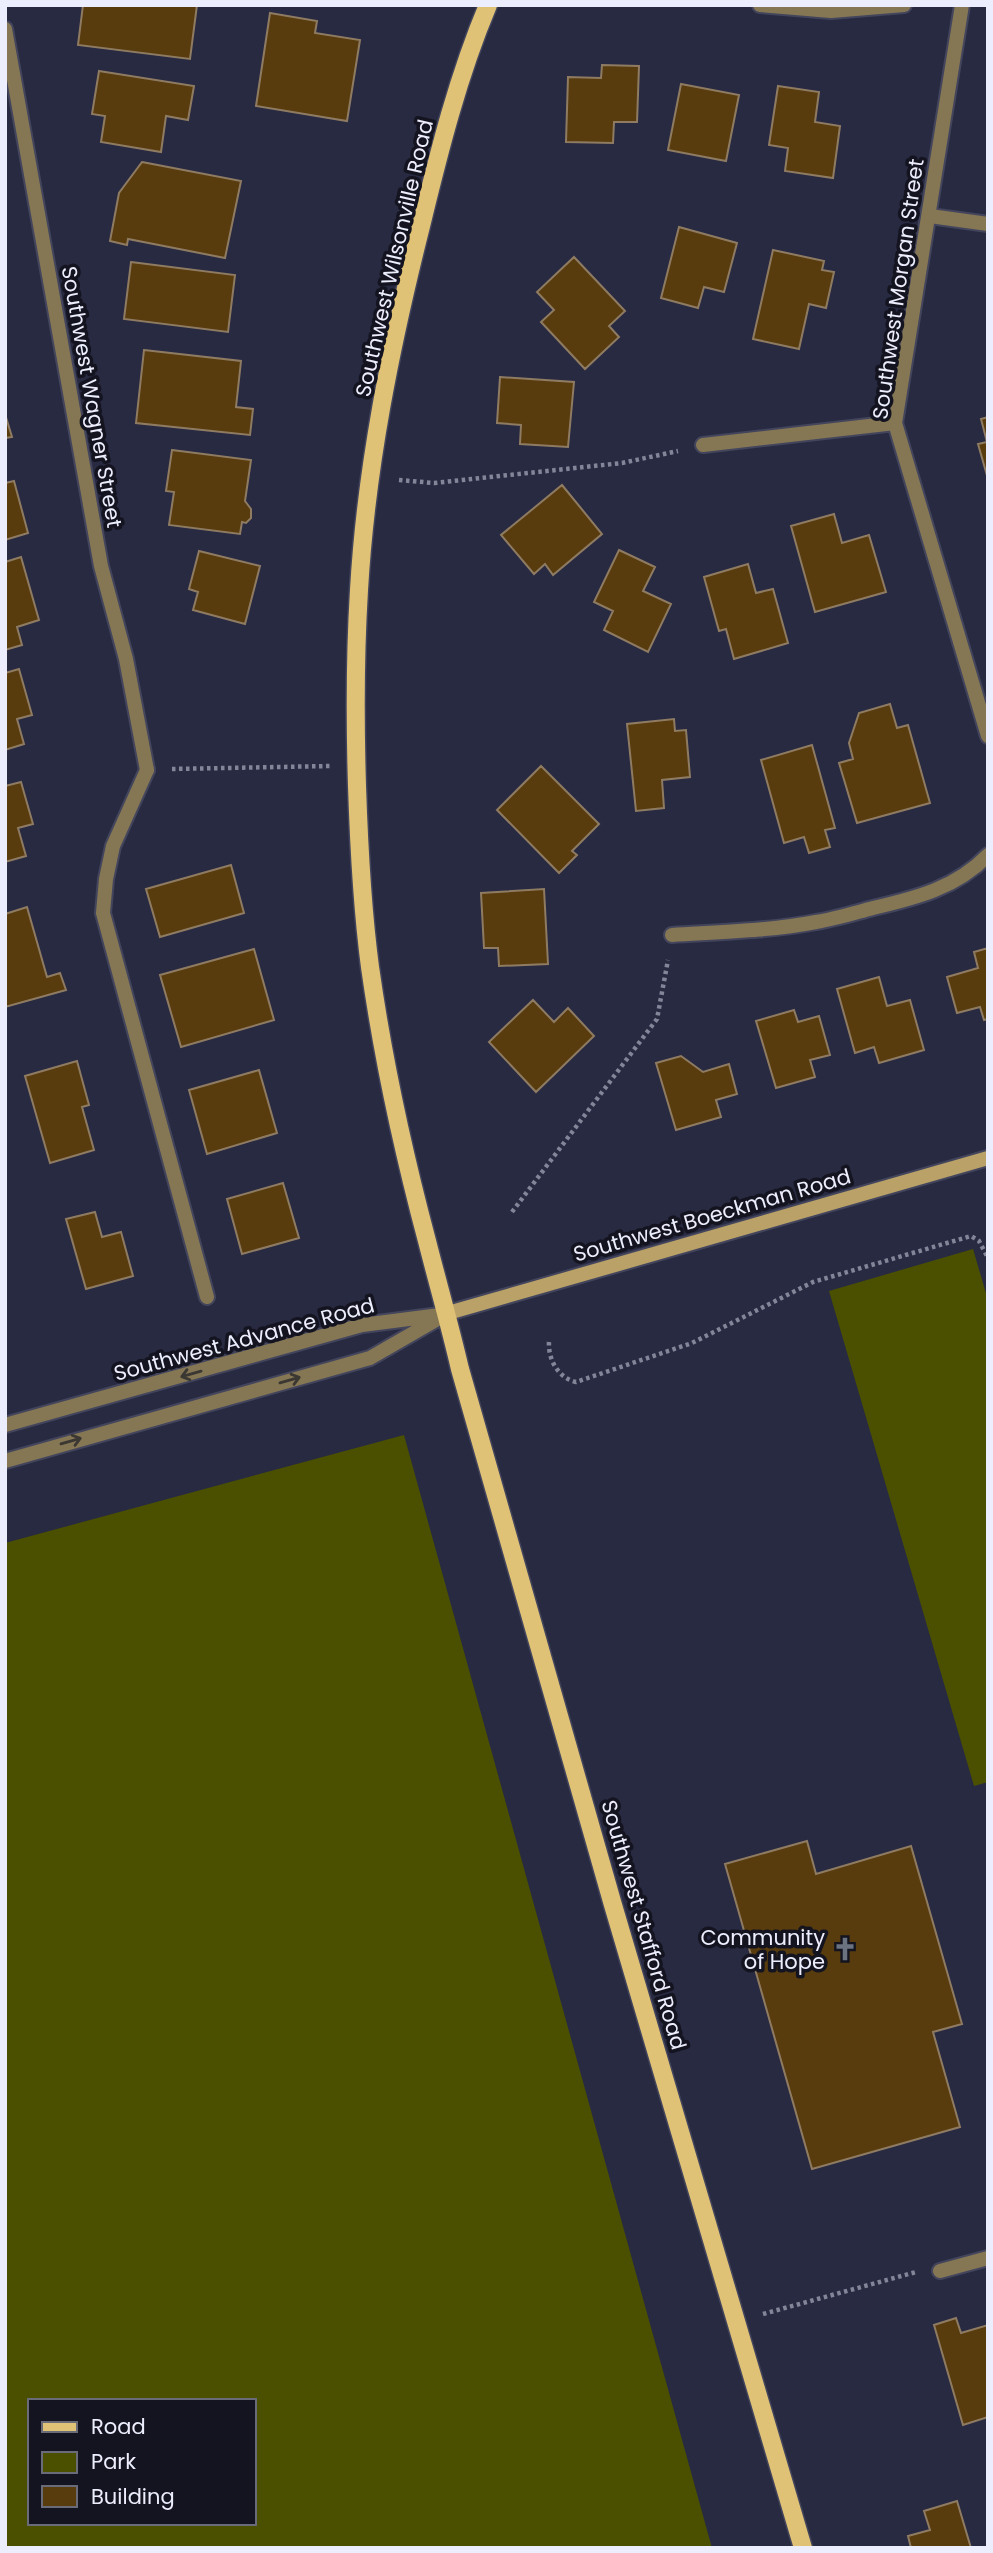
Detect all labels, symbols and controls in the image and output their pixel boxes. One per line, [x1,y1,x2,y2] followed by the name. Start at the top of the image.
[348,116,440,400] street label: Southwest Wilsonville Road
[865,157,931,421] street label: Southwest Morgan Street
[55,264,129,530] street label: Southwest Wagner Street
[570,1161,854,1269] street label: Southwest Boeckman Road
[111,1290,377,1388] street label: Southwest Advance Road
[180,1368,202,1381] one-way arrow
[278,1373,300,1386] one-way arrow
[59,1434,81,1447] one-way arrow
[594,1797,694,2053] street label: Southwest Stafford Road
[701,1923,825,1976] place label: Community of Hope
[831,1935,859,1963] church icon: Community of Hope
[28,2399,256,2525] legend
[91,2412,146,2441] text: Road
[91,2447,136,2476] text: Park
[91,2482,175,2511] text: Building

